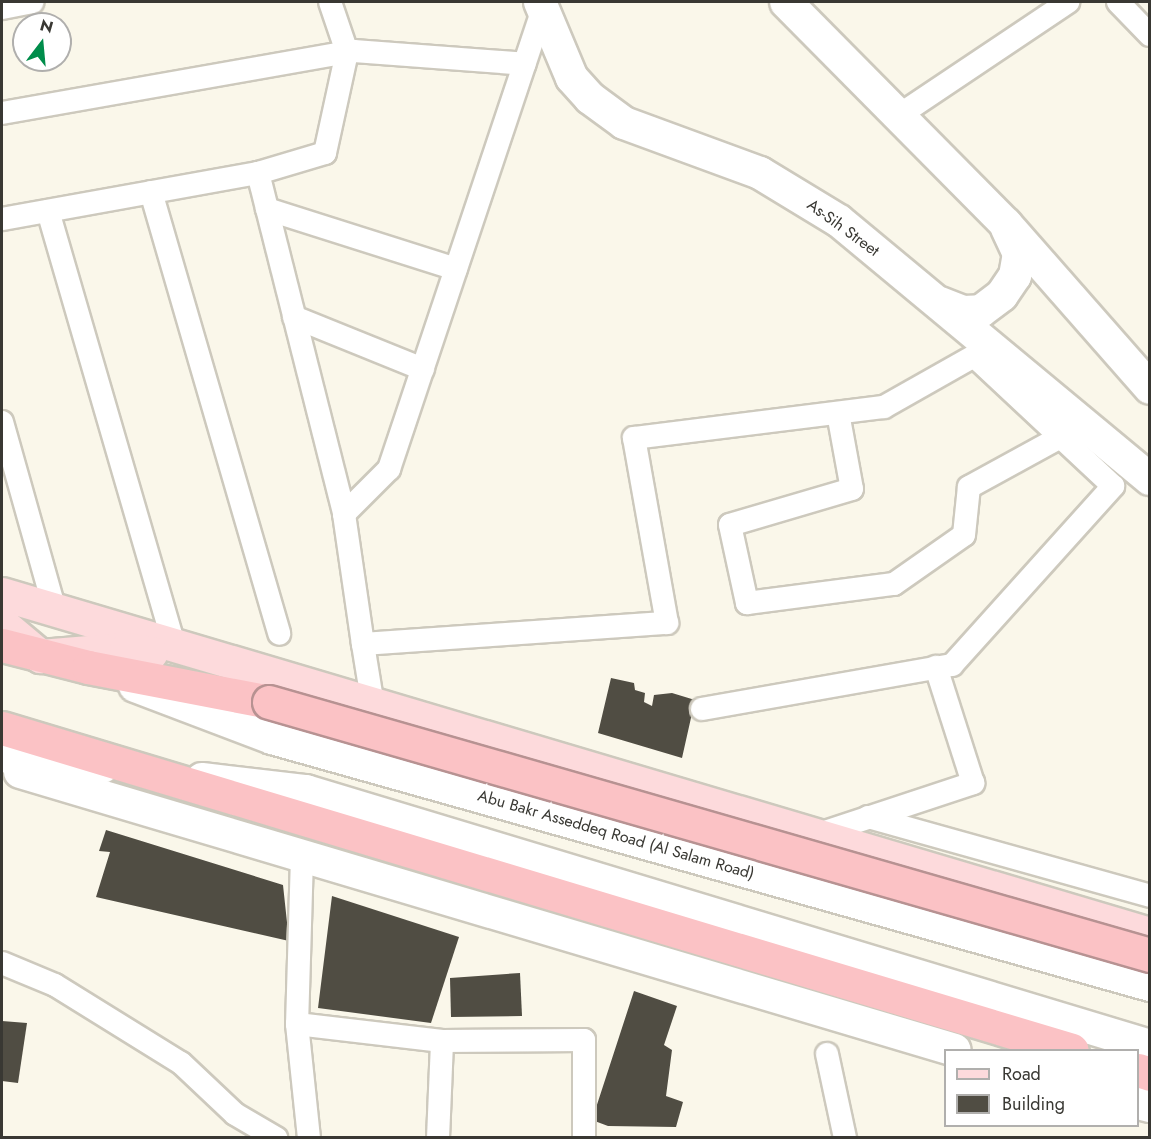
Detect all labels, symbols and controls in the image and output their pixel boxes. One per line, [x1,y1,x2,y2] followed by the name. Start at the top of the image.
[12,12,72,72] north arrow
[37,13,56,39] text: N
[803,195,883,261] street label: As-Sih Street
[475,786,757,884] street label: Abu Bakr Asseddeq Road (Al Salam Road)
[944,1049,1139,1127] legend
[1002,1061,1041,1087] text: Road
[1002,1091,1065,1117] text: Building

